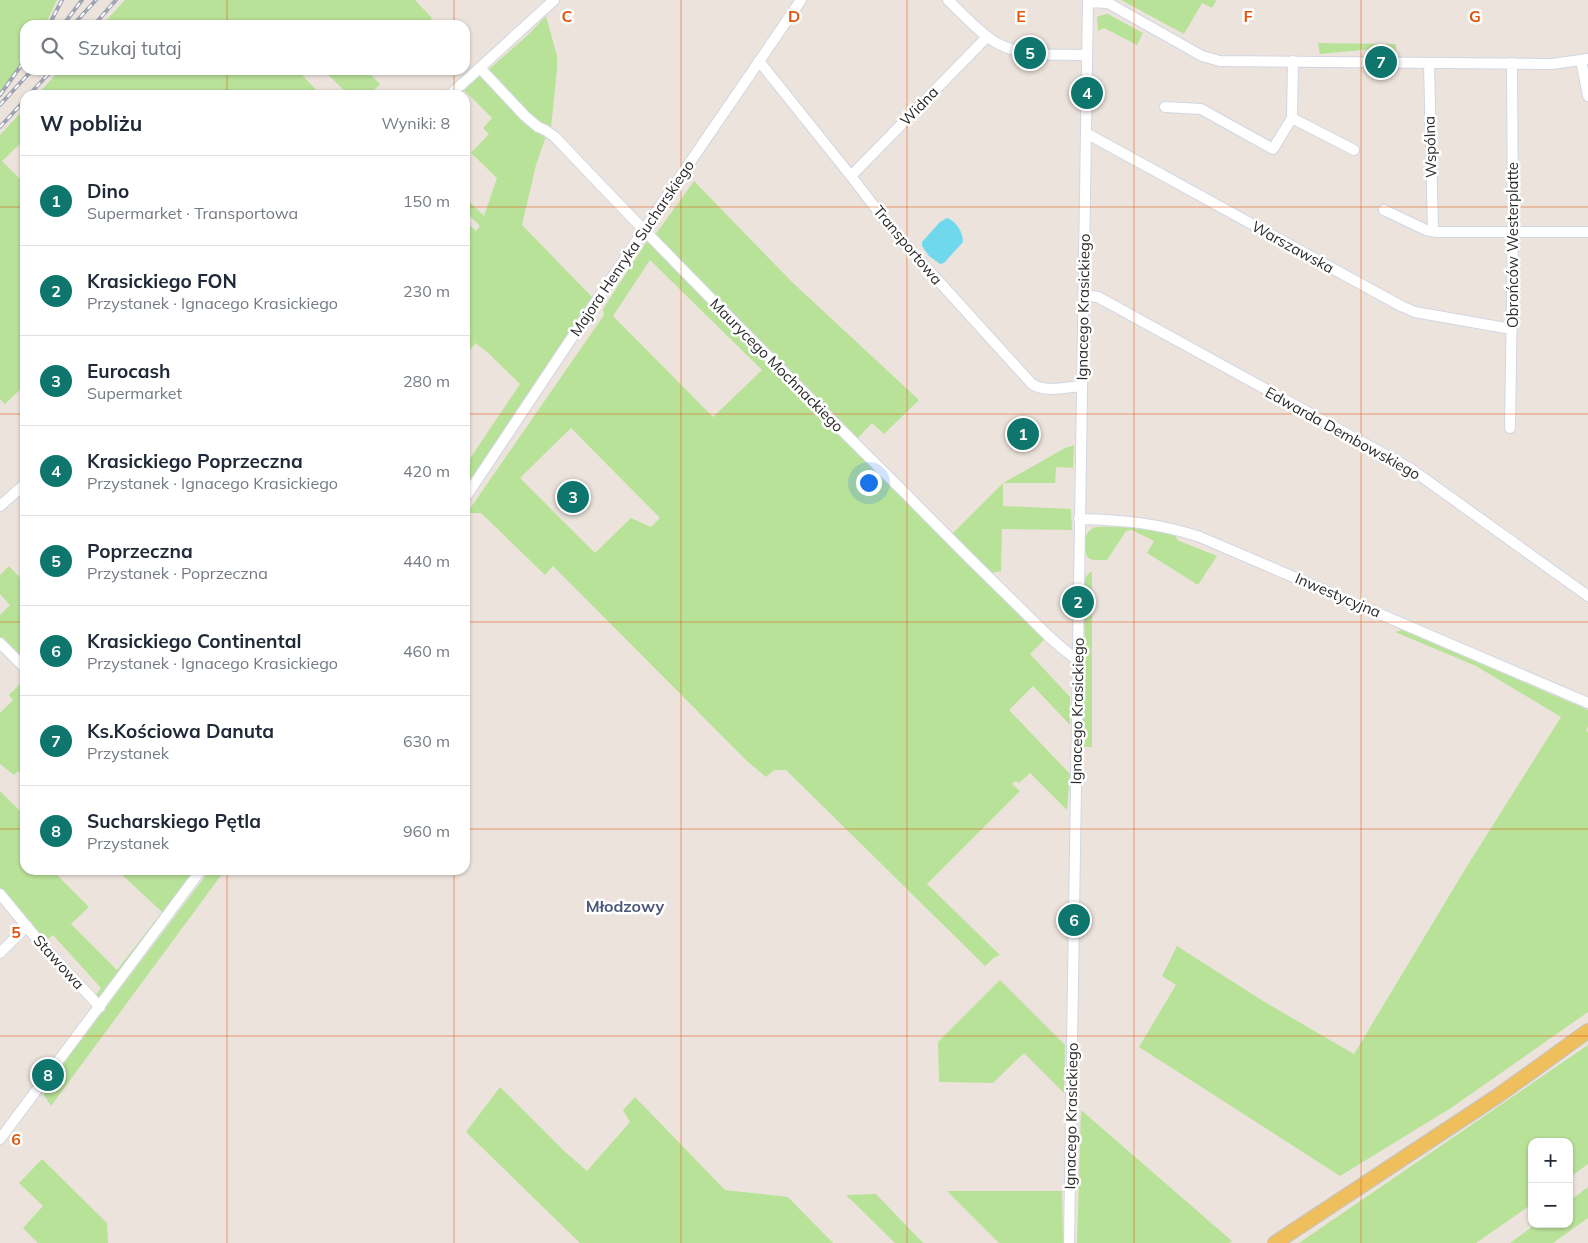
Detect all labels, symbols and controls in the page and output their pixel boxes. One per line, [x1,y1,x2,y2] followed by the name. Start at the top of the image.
[562,6,573,26] text: C
[788,6,800,26] text: D
[1016,6,1026,26] text: E
[1243,6,1253,26] text: F
[1469,6,1481,26] text: G
[20,20,470,75] search box
[38,34,66,62] icon: search
[1014,34,1046,72] pin: 5
[78,36,181,60] text: Szukaj tutaj
[1365,43,1397,81] pin: 7
[1071,74,1103,112] pin: 4
[896,82,942,130] street label: Widna
[40,110,142,136] text: W pobliżu
[381,113,450,133] text: Wyniki: 8
[1419,116,1441,178] street label: Wspólna
[566,156,698,340] street label: Majora Henryka Sucharskiego
[1503,162,1522,328] street label: Obrońców Westerplatte
[87,179,129,203] text: Dino
[51,191,61,211] text: 1
[403,191,450,211] text: 150 m
[869,202,947,288] street label: Transportowa
[87,203,298,223] text: Supermarket · Transportowa
[1249,217,1337,277] street label: Warszawska
[1072,233,1094,381] street label: Ignacego Krasickiego
[87,269,237,293] text: Krasickiego FON
[51,281,61,301] text: 2
[403,281,450,301] text: 230 m
[87,293,338,313] text: Przystanek · Ignacego Krasickiego
[706,294,848,436] street label: Maurycego Mochnackiego
[87,359,170,383] text: Eurocash
[51,371,61,391] text: 3
[403,371,450,391] text: 280 m
[1262,382,1424,484] street label: Edwarda Dembowskiego
[87,383,182,403] text: Supermarket
[1007,415,1039,453] pin: 1
[87,449,303,473] text: Krasickiego Poprzeczna
[51,461,61,481] text: 4
[403,461,450,481] text: 420 m
[856,470,882,496] your location
[87,473,338,493] text: Przystanek · Ignacego Krasickiego
[557,478,589,516] pin: 3
[87,539,193,563] text: Poprzeczna
[51,551,61,571] text: 5
[403,551,450,571] text: 440 m
[87,563,268,583] text: Przystanek · Poprzeczna
[1292,568,1384,622] street label: Inwestycyjna
[1062,583,1094,621] pin: 2
[87,629,301,653] text: Krasickiego Continental
[1066,637,1088,785] street label: Ignacego Krasickiego
[51,641,61,661] text: 6
[403,641,450,661] text: 460 m
[87,653,338,673] text: Przystanek · Ignacego Krasickiego
[87,719,274,743] text: Ks.Kościowa Danuta
[51,731,61,751] text: 7
[403,731,450,751] text: 630 m
[87,743,169,763] text: Przystanek
[87,809,261,833] text: Sucharskiego Pętla
[51,821,61,841] text: 8
[403,821,450,841] text: 960 m
[87,833,169,853] text: Przystanek
[586,896,664,916] district label: Młodzowy
[1058,901,1090,939] pin: 6
[11,922,21,942] text: 5
[30,931,88,993] street label: Stawowa
[1060,1042,1082,1190] street label: Ignacego Krasickiego
[32,1056,64,1094] pin: 8
[11,1129,21,1149] text: 6
[1528,1138,1573,1228] map controls
[1528,1138,1573,1183] button: +
[1528,1183,1573,1228] button: −

